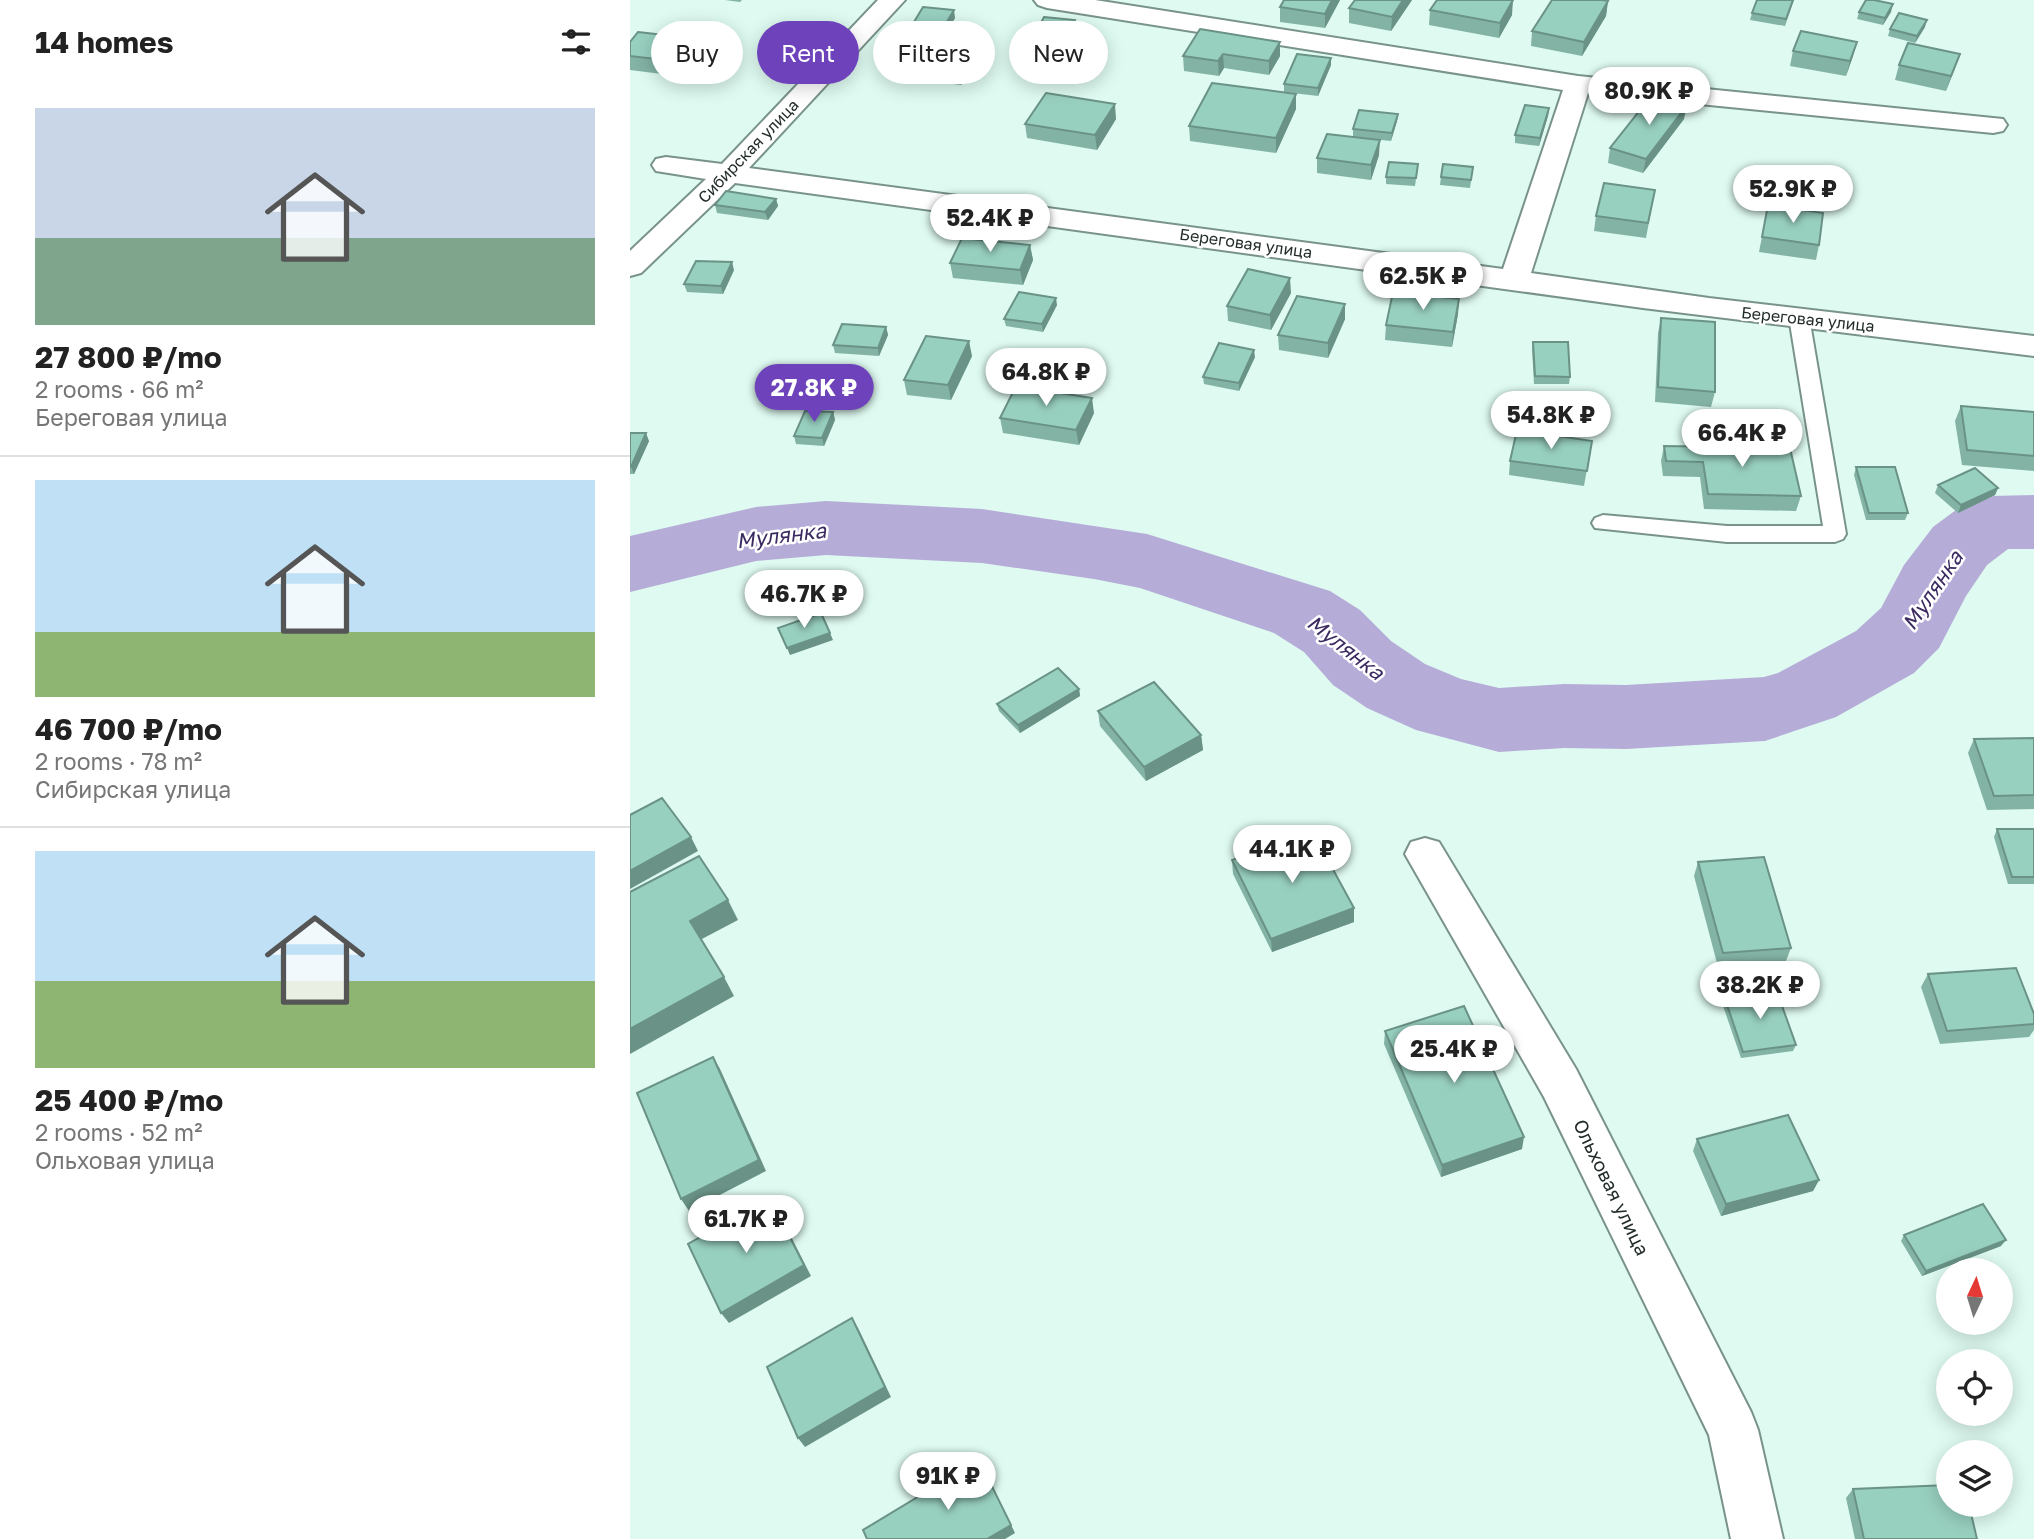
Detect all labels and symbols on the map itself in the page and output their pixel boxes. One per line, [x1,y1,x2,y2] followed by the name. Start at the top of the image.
[1584,68,1714,127] pin: 80.9K ₽
[693,95,803,207] street label: Сибирская улица
[1728,166,1858,225] pin: 52.9K ₽
[925,194,1055,254] pin: 52.4K ₽
[1178,224,1314,262] street label: Береговая улица
[1358,252,1488,312] pin: 62.5K ₽
[1740,302,1876,336] street label: Береговая улица
[981,348,1111,408] pin: 64.8K ₽
[749,364,879,424] pin: 27.8K ₽
[1486,392,1616,451] pin: 54.8K ₽
[1677,410,1807,469] pin: 66.4K ₽
[735,516,828,553] water label: Мулянка
[1896,544,1969,635] water label: Мулянка
[739,570,869,630] pin: 46.7K ₽
[1302,609,1390,686] water label: Мулянка
[1227,826,1357,885] pin: 44.1K ₽
[1695,962,1825,1021] pin: 38.2K ₽
[1389,1026,1519,1085] pin: 25.4K ₽
[1569,1115,1655,1259] street label: Ольховая улица
[681,1196,811,1255] pin: 61.7K ₽
[1936,1258,2012,1335] north arrow
[899,1452,997,1512] pin: 91K ₽

